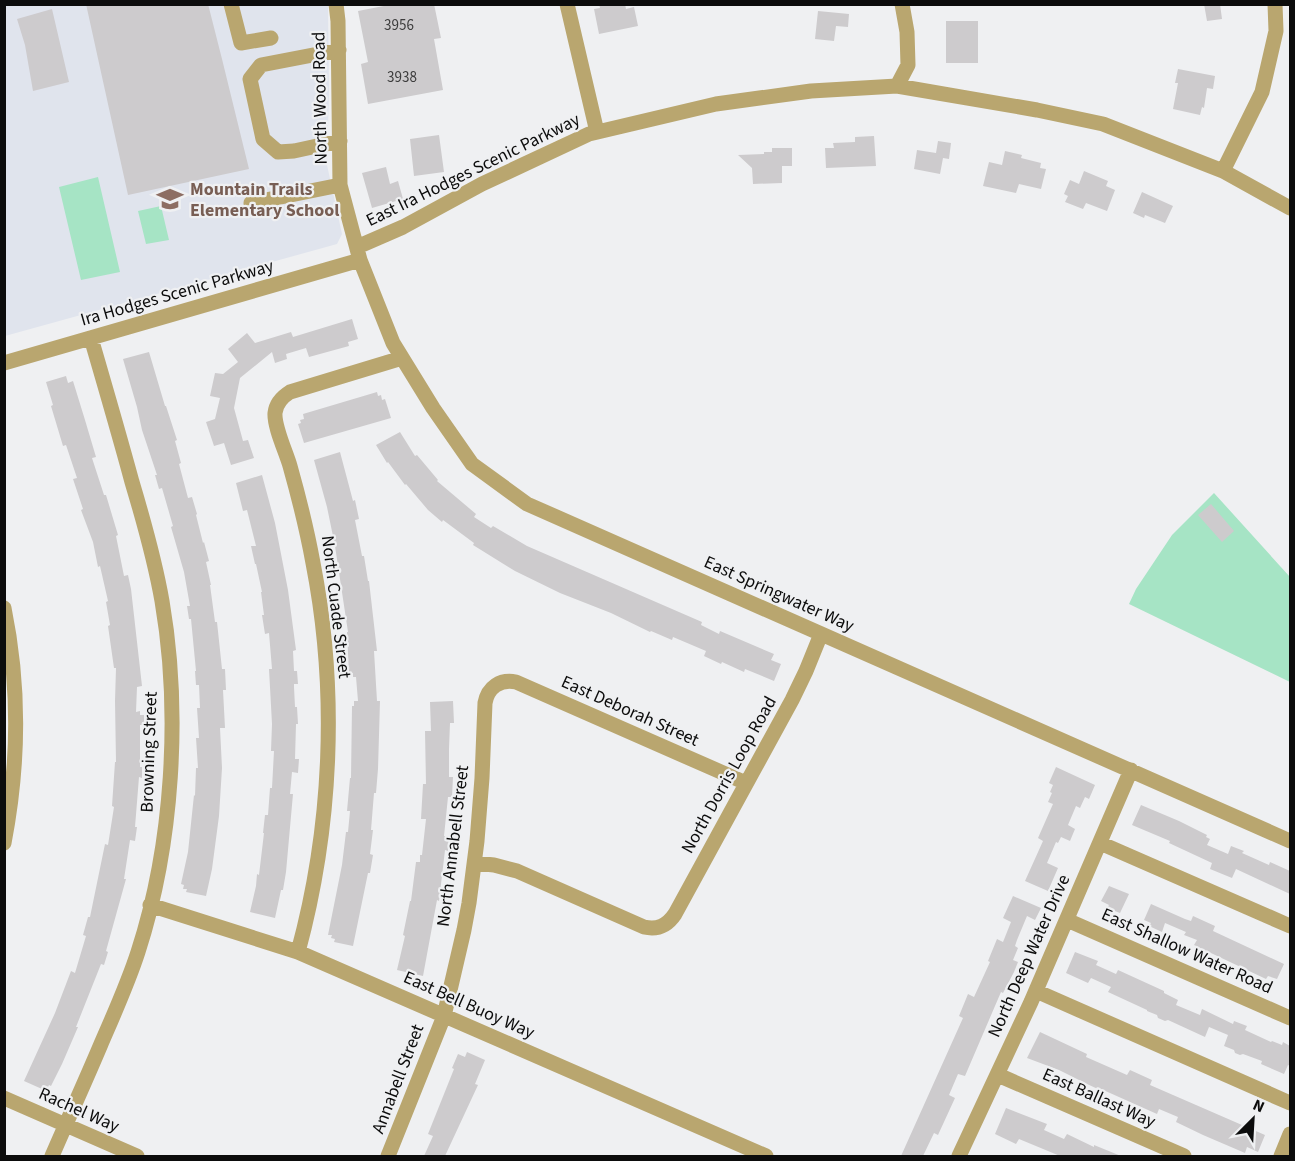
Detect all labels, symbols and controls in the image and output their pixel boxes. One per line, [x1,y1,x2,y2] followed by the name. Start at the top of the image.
[384,15,414,36] house number: 3956
[306,31,334,165] street label: North Wood Road
[387,67,417,88] house number: 3938
[362,107,585,233] street label: East Ira Hodges Scenic Parkway
[190,177,340,223] place label: Mountain Trails Elementary School
[155,184,185,214] school or university icon: Mountain Trails Elementary School
[77,253,277,333] street label: Ira Hodges Scenic Parkway
[315,534,357,680] street label: North Cuade Street
[700,550,859,639] street label: East Springwater Way
[557,669,703,753] street label: East Deborah Street
[134,691,164,813] street label: Browning Street
[675,692,783,858] street label: North Dorris Loop Road
[431,764,475,928] street label: North Annabell Street
[982,870,1076,1041] street label: North Deep Water Drive
[1097,902,1277,1000] street label: East Shallow Water Road
[399,965,539,1045] street label: East Bell Buoy Way
[366,1021,430,1137] street label: Annabell Street
[1038,1062,1160,1134] street label: East Ballast Way
[35,1081,124,1139] street label: Rachel Way
[1223,1089,1283,1149] north arrow
[1249,1094,1268,1118] text: N

